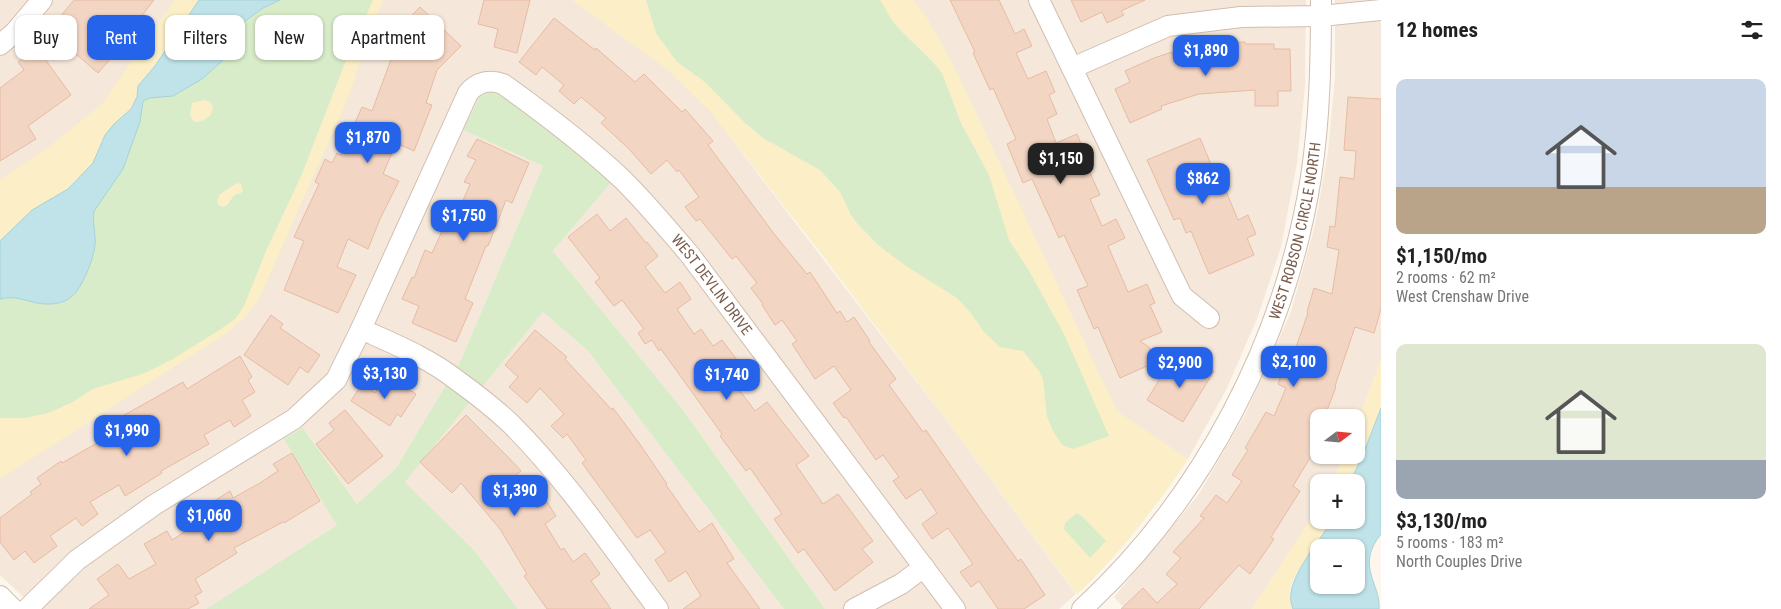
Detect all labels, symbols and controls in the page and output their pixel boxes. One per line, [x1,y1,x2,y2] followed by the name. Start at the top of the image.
[15,15,77,60] chip: Buy
[87,15,155,60] chip: Rent
[165,15,245,60] chip: Filters
[255,15,323,60] chip: New
[333,15,444,60] chip: Apartment
[1738,16,1766,44] icon: filters
[1396,18,1478,42] text: 12 homes
[1165,34,1247,77] pin: $1,890
[1184,41,1228,60] text: $1,890
[1536,112,1626,202] icon: home
[327,121,409,164] pin: $1,870
[346,128,390,147] text: $1,870
[1265,141,1324,322] street label: WEST ROBSON CIRCLE NORTH
[1020,142,1102,185] pin: $1,150
[1039,149,1083,168] text: $1,150
[1173,162,1233,205] pin: $862
[1187,169,1219,188] text: $862
[423,200,505,242] pin: $1,750
[442,206,486,225] text: $1,750
[667,231,756,339] street label: WEST DEVLIN DRIVE
[1396,244,1487,268] text: $1,150/mo
[1396,268,1496,287] text: 2 rooms · 62 m²
[1396,287,1529,306] text: West Crenshaw Drive
[1139,346,1221,389] pin: $2,900
[1253,346,1335,388] pin: $2,100
[1272,352,1316,371] text: $2,100
[1158,353,1202,372] text: $2,900
[344,358,426,400] pin: $3,130
[686,358,768,401] pin: $1,740
[363,364,407,383] text: $3,130
[705,365,749,384] text: $1,740
[1536,377,1626,467] icon: home
[1310,409,1365,464] north arrow
[1310,409,1365,594] map controls
[86,414,168,457] pin: $1,990
[105,421,149,440] text: $1,990
[474,474,556,517] pin: $1,390
[1310,474,1365,529] button: +
[493,481,537,500] text: $1,390
[168,500,250,542] pin: $1,060
[187,506,231,525] text: $1,060
[1396,509,1487,533] text: $3,130/mo
[1396,533,1504,552] text: 5 rooms · 183 m²
[1310,539,1365,594] button: −
[1396,552,1522,571] text: North Couples Drive

